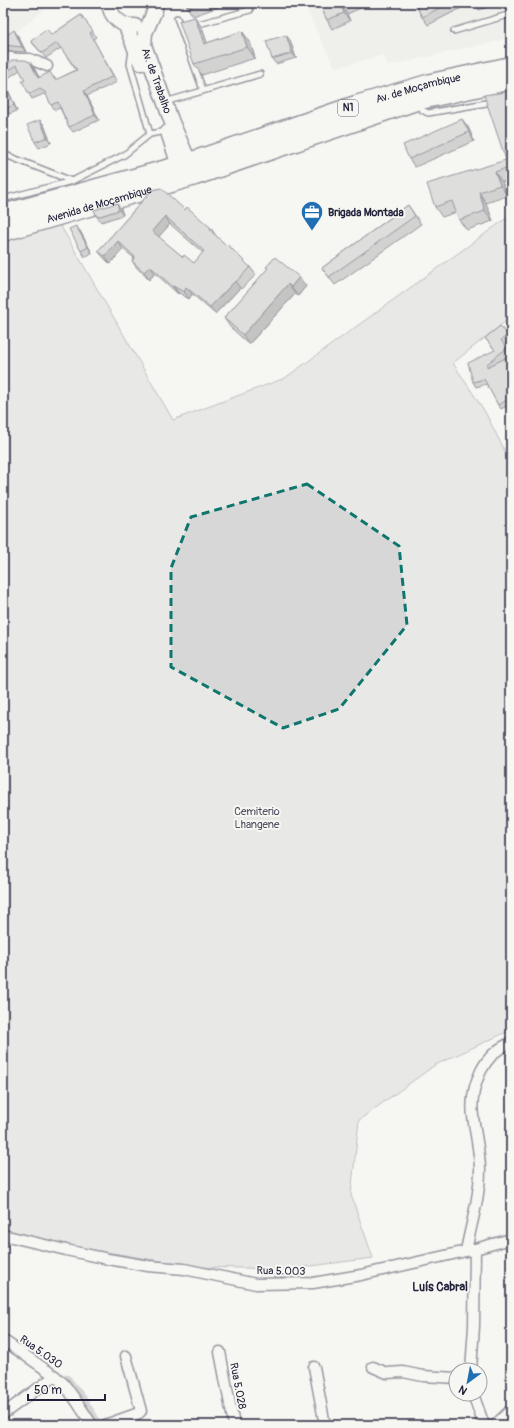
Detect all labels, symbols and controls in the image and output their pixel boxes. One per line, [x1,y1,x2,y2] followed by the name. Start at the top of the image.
[139,46,175,115] street label: Av. de Trabalho
[374,70,462,105] street label: Av. de Moçambique
[338,100,358,116] road number: N1
[45,182,154,226] street label: Avenida de Moçambique
[299,199,325,232] office icon: Brigada Montada
[328,206,404,219] place label: Brigada Montada
[234,805,280,831] park label: Cemiterio Lhangene
[256,1264,306,1278] street label: Rua 5.003
[412,1280,468,1295] district label: Luís Cabral
[17,1333,65,1371] street label: Rua 5.030
[227,1362,249,1411] street label: Rua 5.028
[448,1362,488,1402] north arrow
[28,1376,105,1402] scale bar
[456,1382,470,1398] text: N
[34,1383,62,1398] text: 50 m

